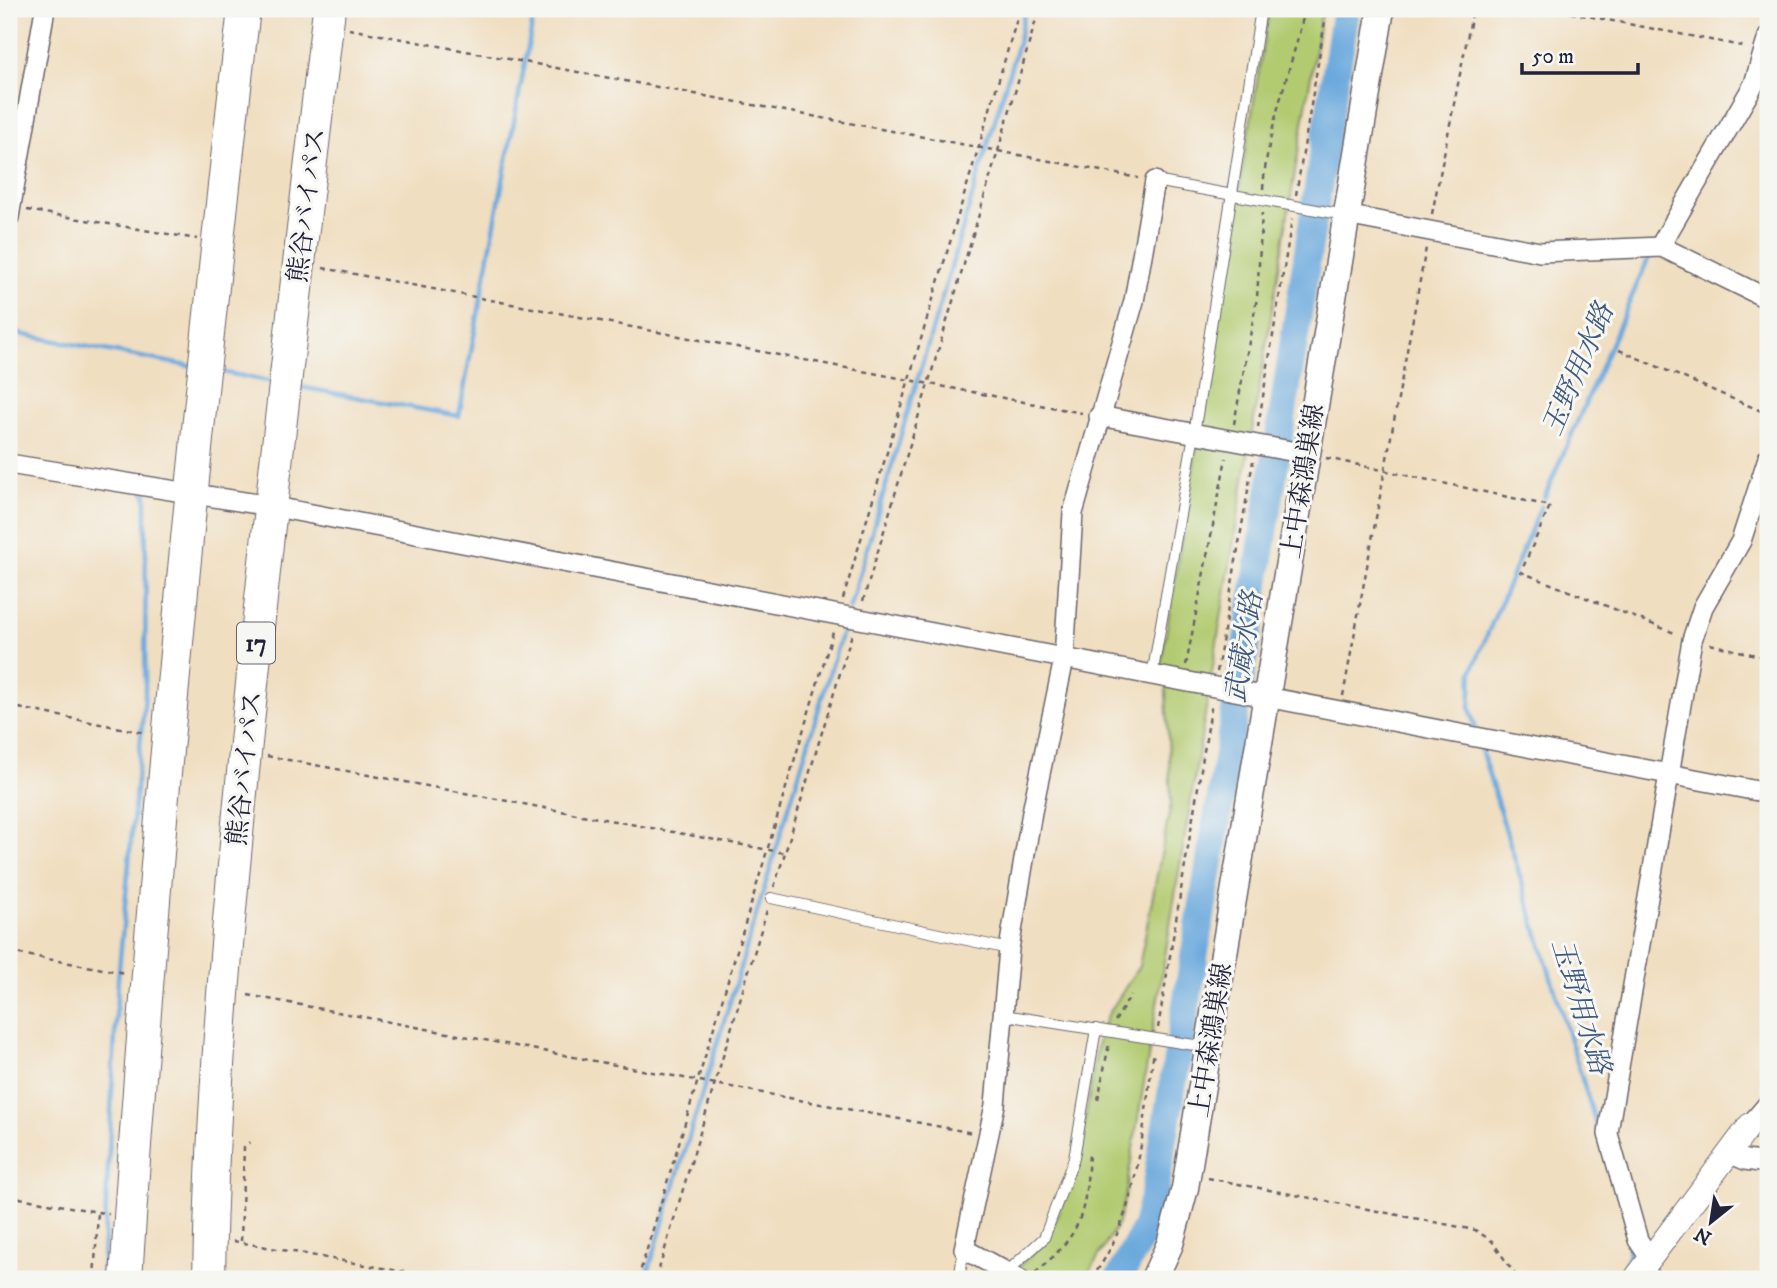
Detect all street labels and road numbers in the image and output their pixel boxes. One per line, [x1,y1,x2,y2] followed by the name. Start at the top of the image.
[282,126,333,284] street label: 熊谷バイパス
[1275,402,1332,561] street label: 上中森鴻巣線
[237,622,275,664] road number: 17
[221,689,270,847] street label: 熊谷バイパス
[1183,961,1240,1120] street label: 上中森鴻巣線

